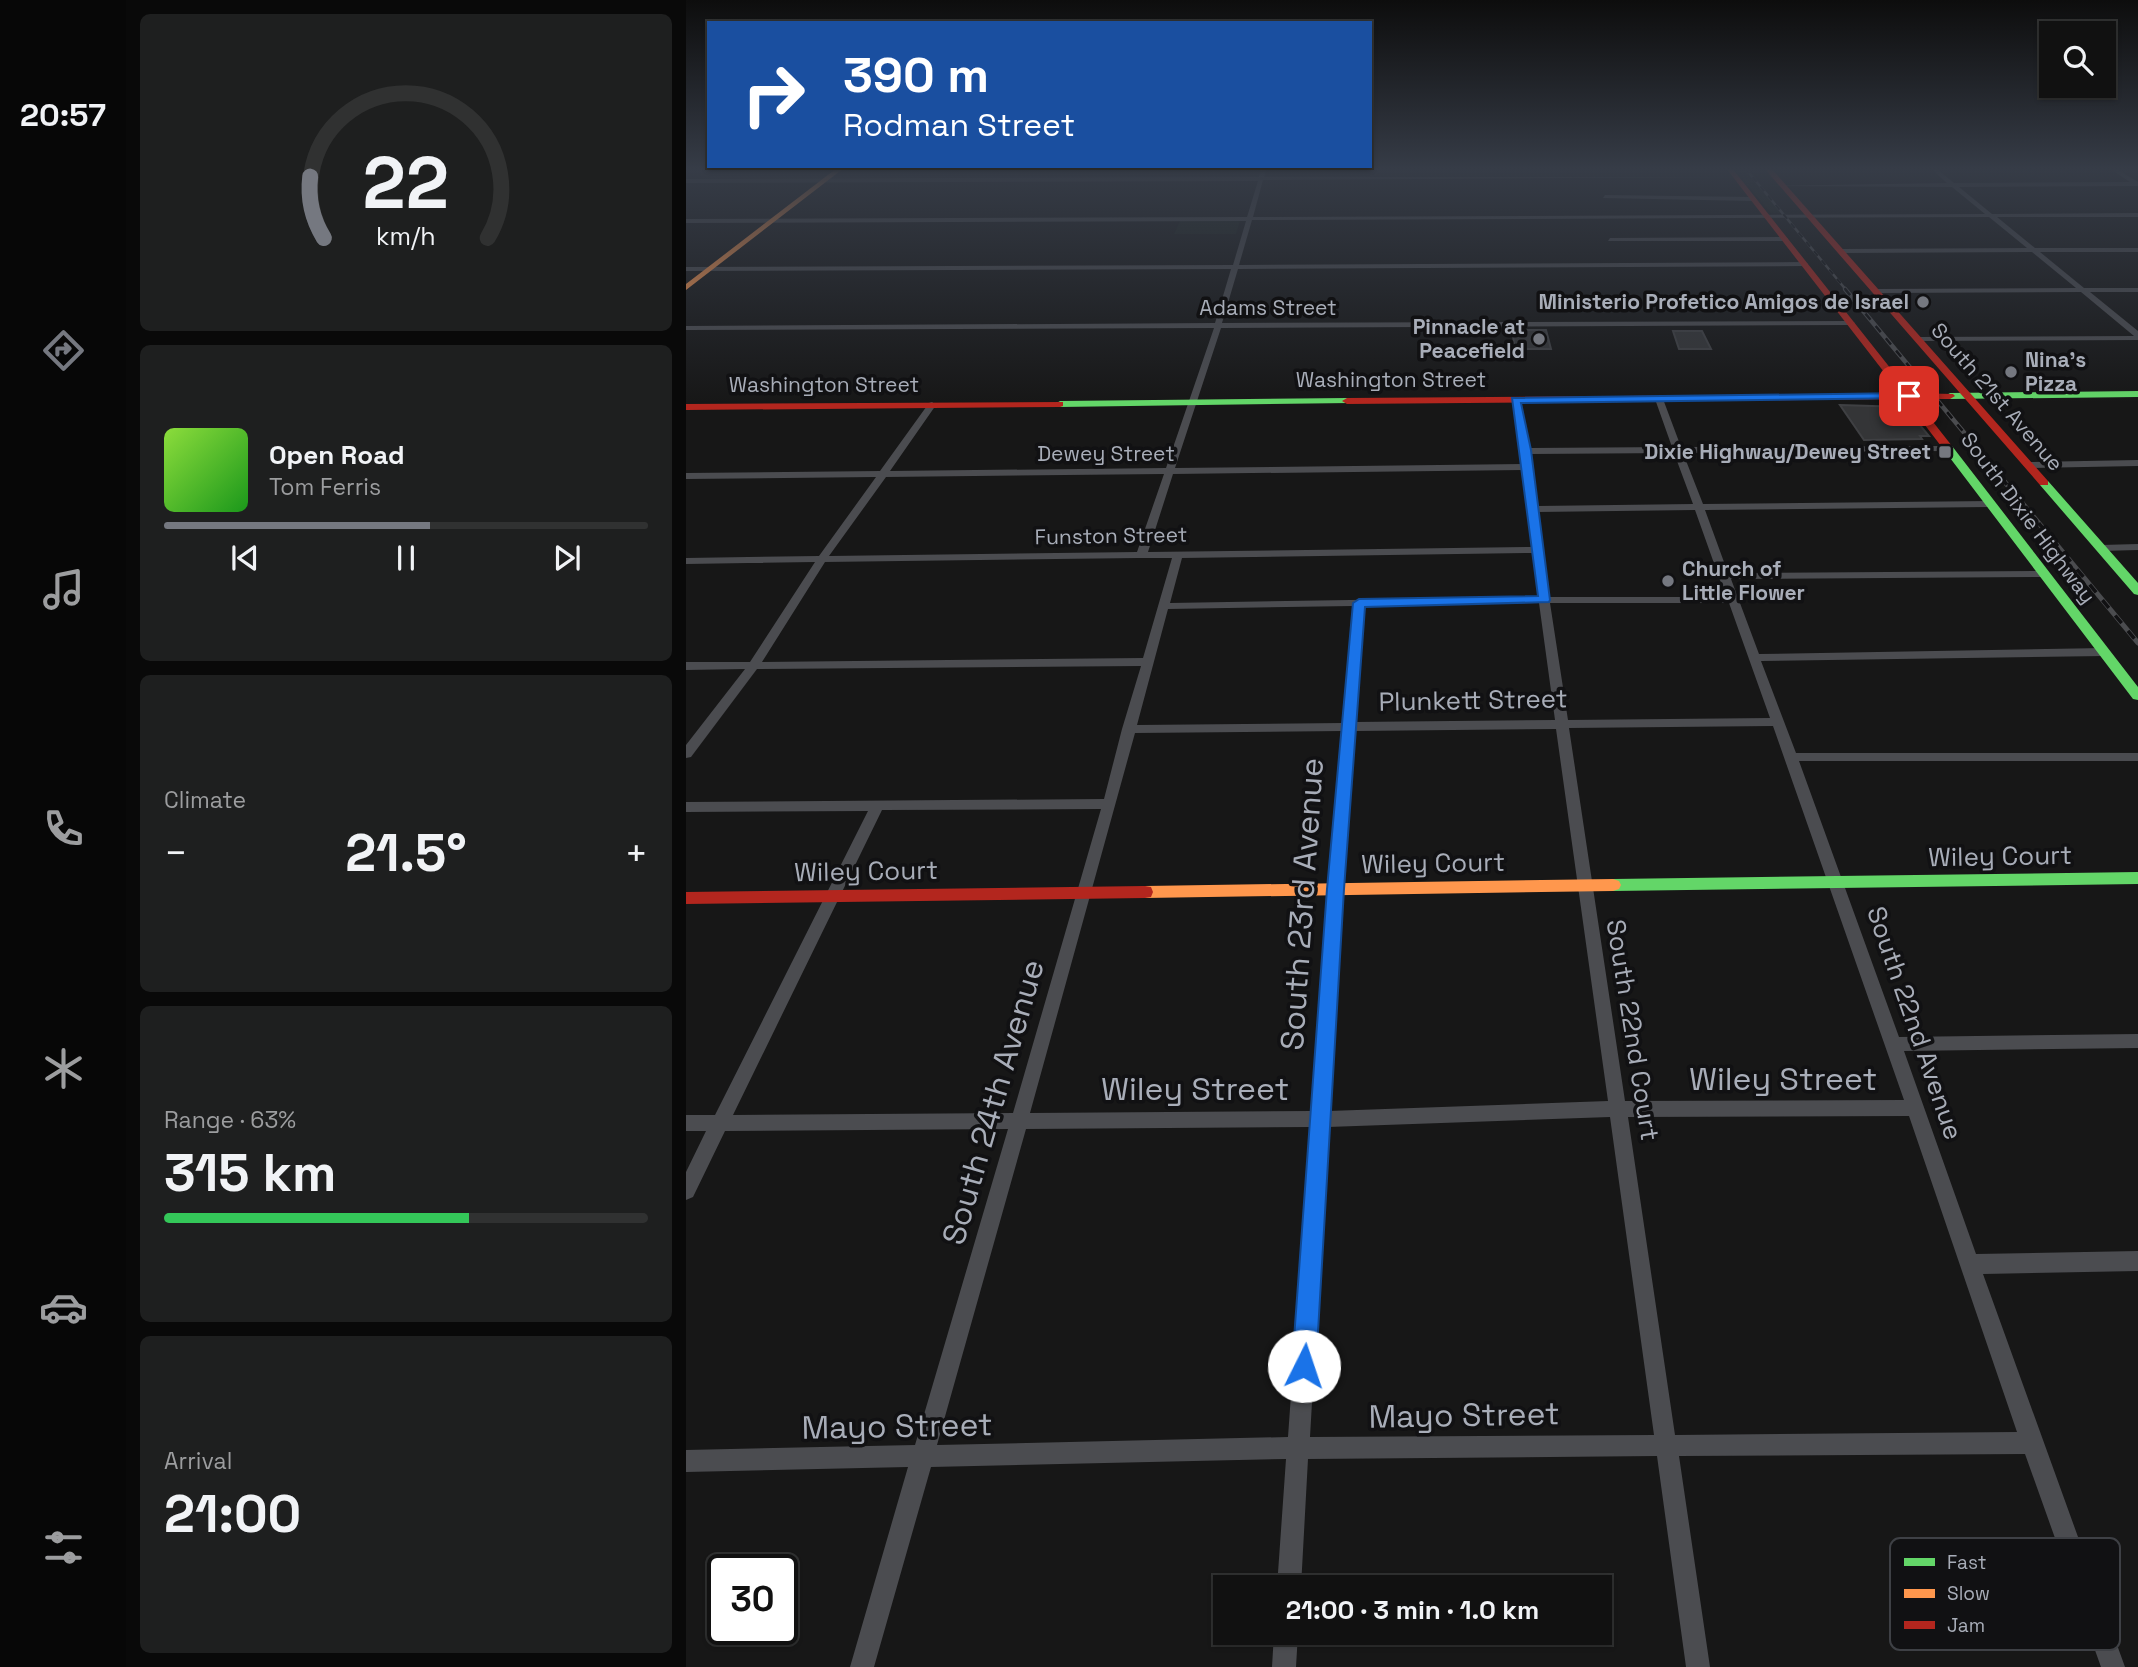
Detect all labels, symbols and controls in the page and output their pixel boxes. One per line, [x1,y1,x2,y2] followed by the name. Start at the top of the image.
[2039,21,2116,98] map controls
[2039,21,2116,98] button: search
[843,44,989,106] text: 390 m
[728,49,819,140] icon: right
[20,95,106,135] text: 20:57
[843,105,1075,145] text: Rodman Street
[363,137,449,230] text: 22
[376,220,436,252] text: km/h
[1539,288,1909,315] place label: Ministerio Profetico Amigos de Israel
[1199,294,1337,321] street label: Adams Street
[1915,294,1931,310] marker: Ministerio Profetico Amigos de Israel
[1413,313,1525,364] place label: Pinnacle at Peacefield
[1926,317,2069,476] street label: South 21st Avenue
[39,326,88,375] icon: directions
[1531,331,1547,347] marker: Pinnacle at Peacefield
[2025,346,2086,397] place label: Nina's Pizza
[2003,364,2019,380] marker: Nina's Pizza
[1296,366,1486,393] street label: Washington Street
[1879,366,1939,426] pin
[729,371,919,398] street label: Washington Street
[1890,377,1928,415] icon: arrive
[1955,427,2102,609] street label: South Dixie Highway
[269,438,405,472] text: Open Road
[1644,438,1931,465] place label: Dixie Highway/Dewey Street
[1037,440,1175,467] street label: Dewey Street
[1937,444,1953,460] marker: Dixie Highway/Dewey Street
[269,472,381,502] text: Tom Ferris
[1034,521,1188,550] street label: Funston Street
[226,539,264,577] icon: previous
[387,539,425,577] icon: pause
[548,539,586,577] icon: next
[1682,555,1805,606] place label: Church of Little Flower
[39,565,88,614] icon: music
[1660,573,1676,589] marker: Church of Little Flower
[1378,681,1568,719] street label: Plunkett Street
[1272,756,1332,1052] street label: South 23rd Avenue
[164,785,246,815] text: Climate
[39,804,88,853] icon: phone
[345,820,467,886] text: 21.5°
[164,829,188,877] text: −
[624,829,648,877] text: +
[1928,838,2072,874] street label: Wiley Court
[1361,845,1505,881] street label: Wiley Court
[794,853,938,889] street label: Wiley Court
[1859,902,1971,1144] street label: South 22nd Avenue
[1599,917,1667,1143] street label: South 22nd Court
[933,955,1053,1249] street label: South 24th Avenue
[39,1044,88,1093] icon: climate
[1689,1059,1877,1099] street label: Wiley Street
[1101,1069,1289,1109] street label: Wiley Street
[164,1105,296,1135] text: Range · 63%
[164,1140,336,1206] text: 315 km
[39,1283,88,1332] icon: car
[1267,1329,1341,1403] position arrow
[1368,1393,1560,1437] street label: Mayo Street
[801,1404,993,1448] street label: Mayo Street
[164,1446,232,1476] text: Arrival
[164,1481,301,1547] text: 21:00
[39,1523,88,1572] icon: filters
[1890,1538,2120,1650] legend
[1947,1550,1987,1575] text: Fast
[707,1554,798,1645] speed limit sign: 30
[1947,1581,1990,1606] text: Slow
[1286,1593,1539,1627] text: 21:00 · 3 min · 1.0 km
[1947,1613,1985,1638] text: Jam

